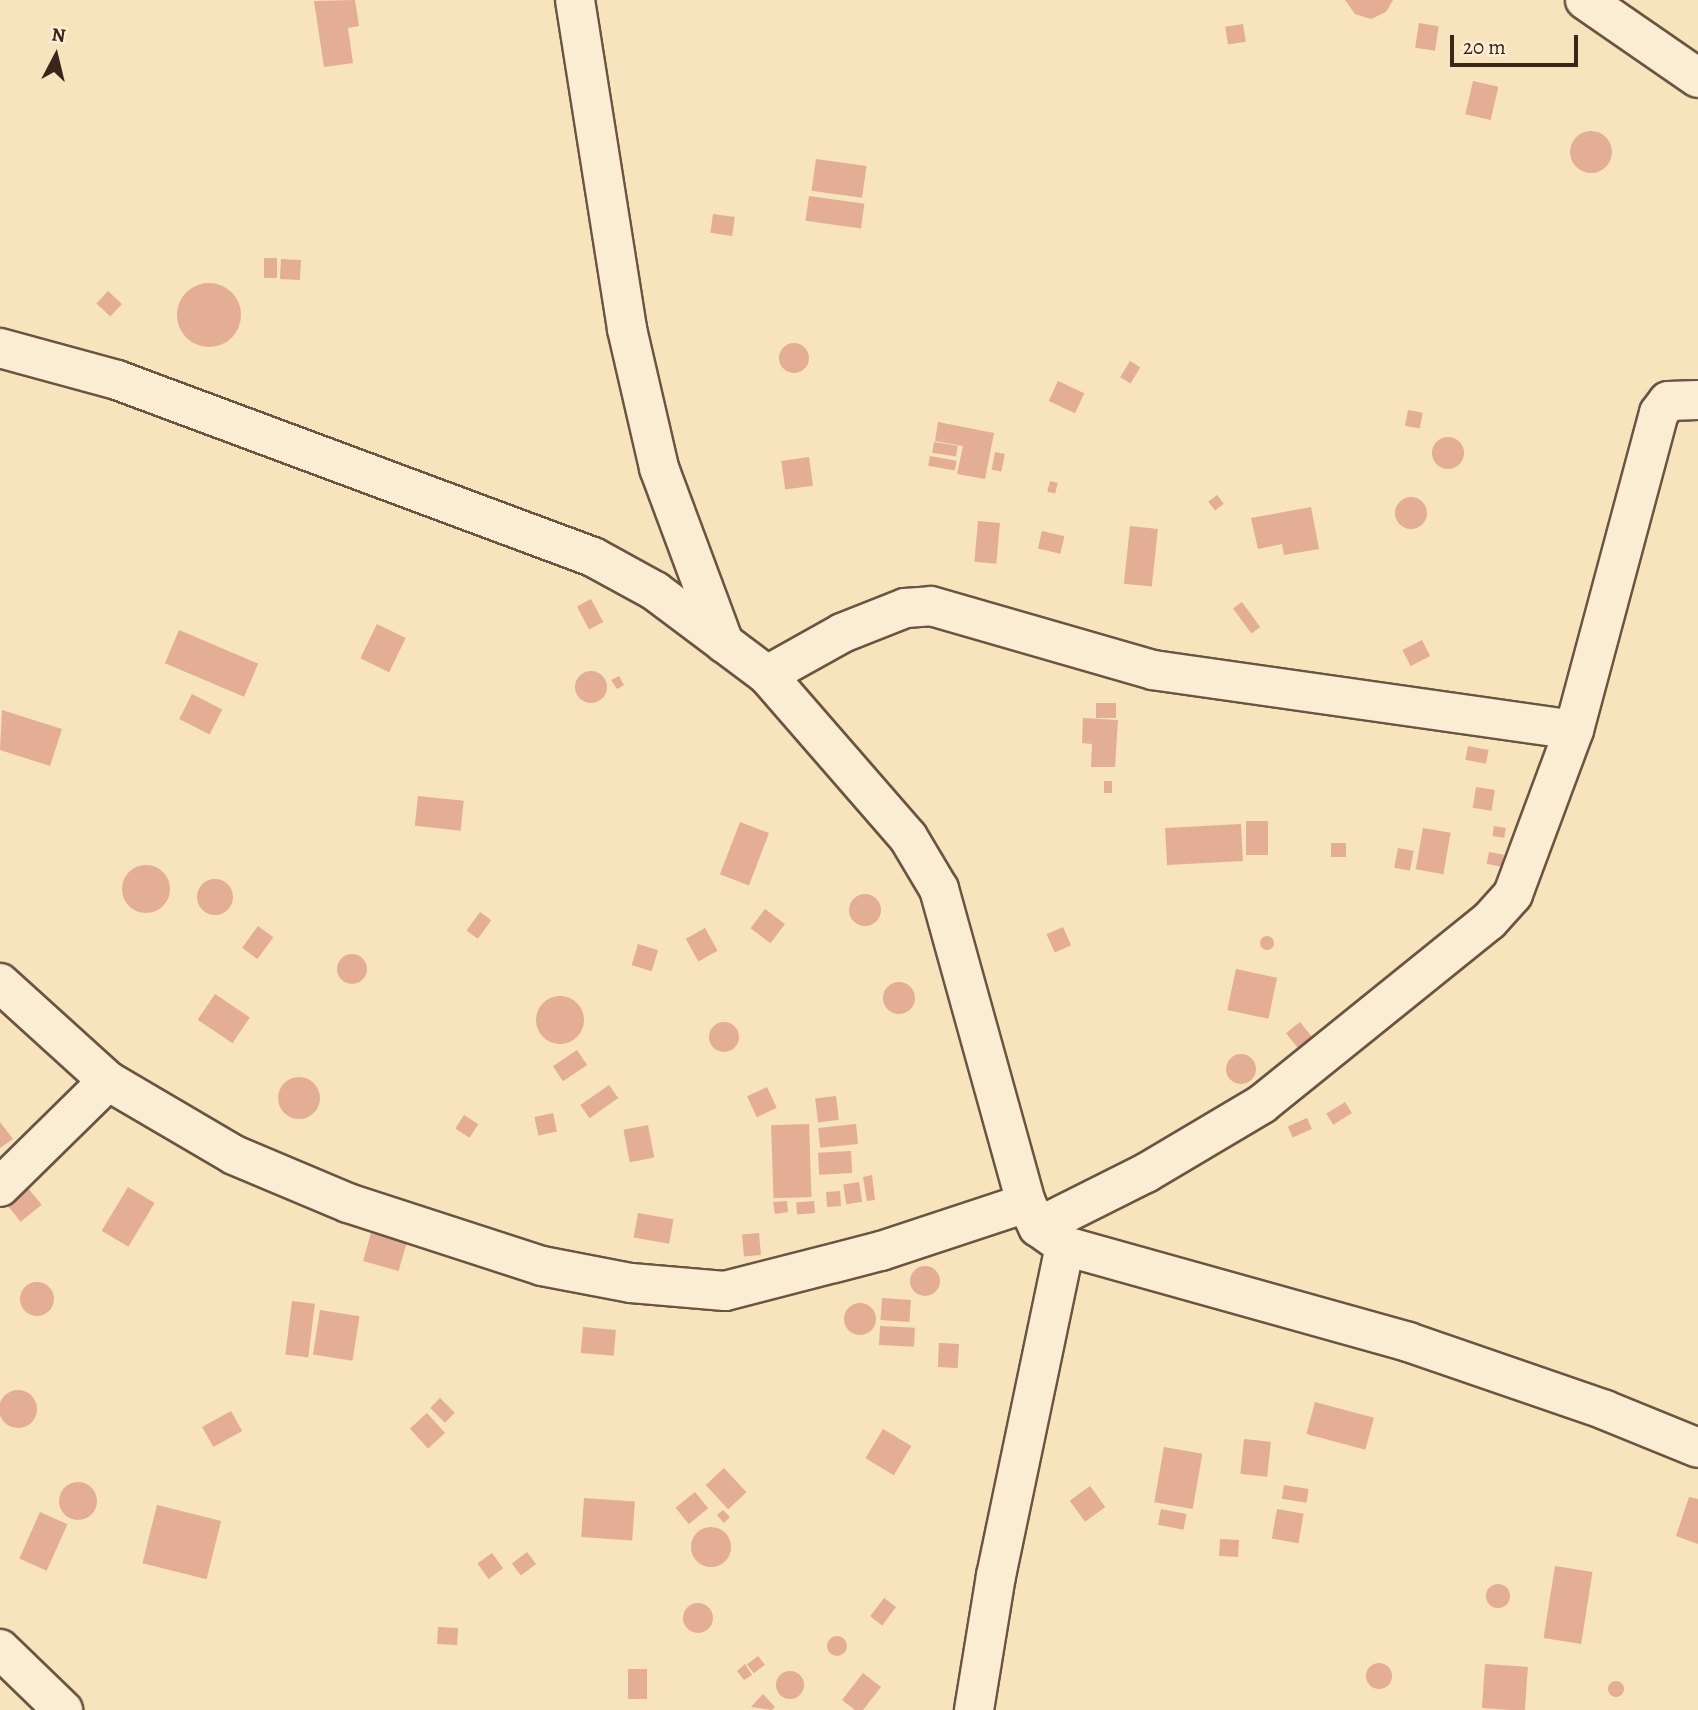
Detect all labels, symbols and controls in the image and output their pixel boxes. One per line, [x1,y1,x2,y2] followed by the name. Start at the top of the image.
[21,21,91,91] north arrow
[50,21,67,49] text: N
[1453,21,1581,65] scale bar
[1463,33,1506,61] text: 20 m

